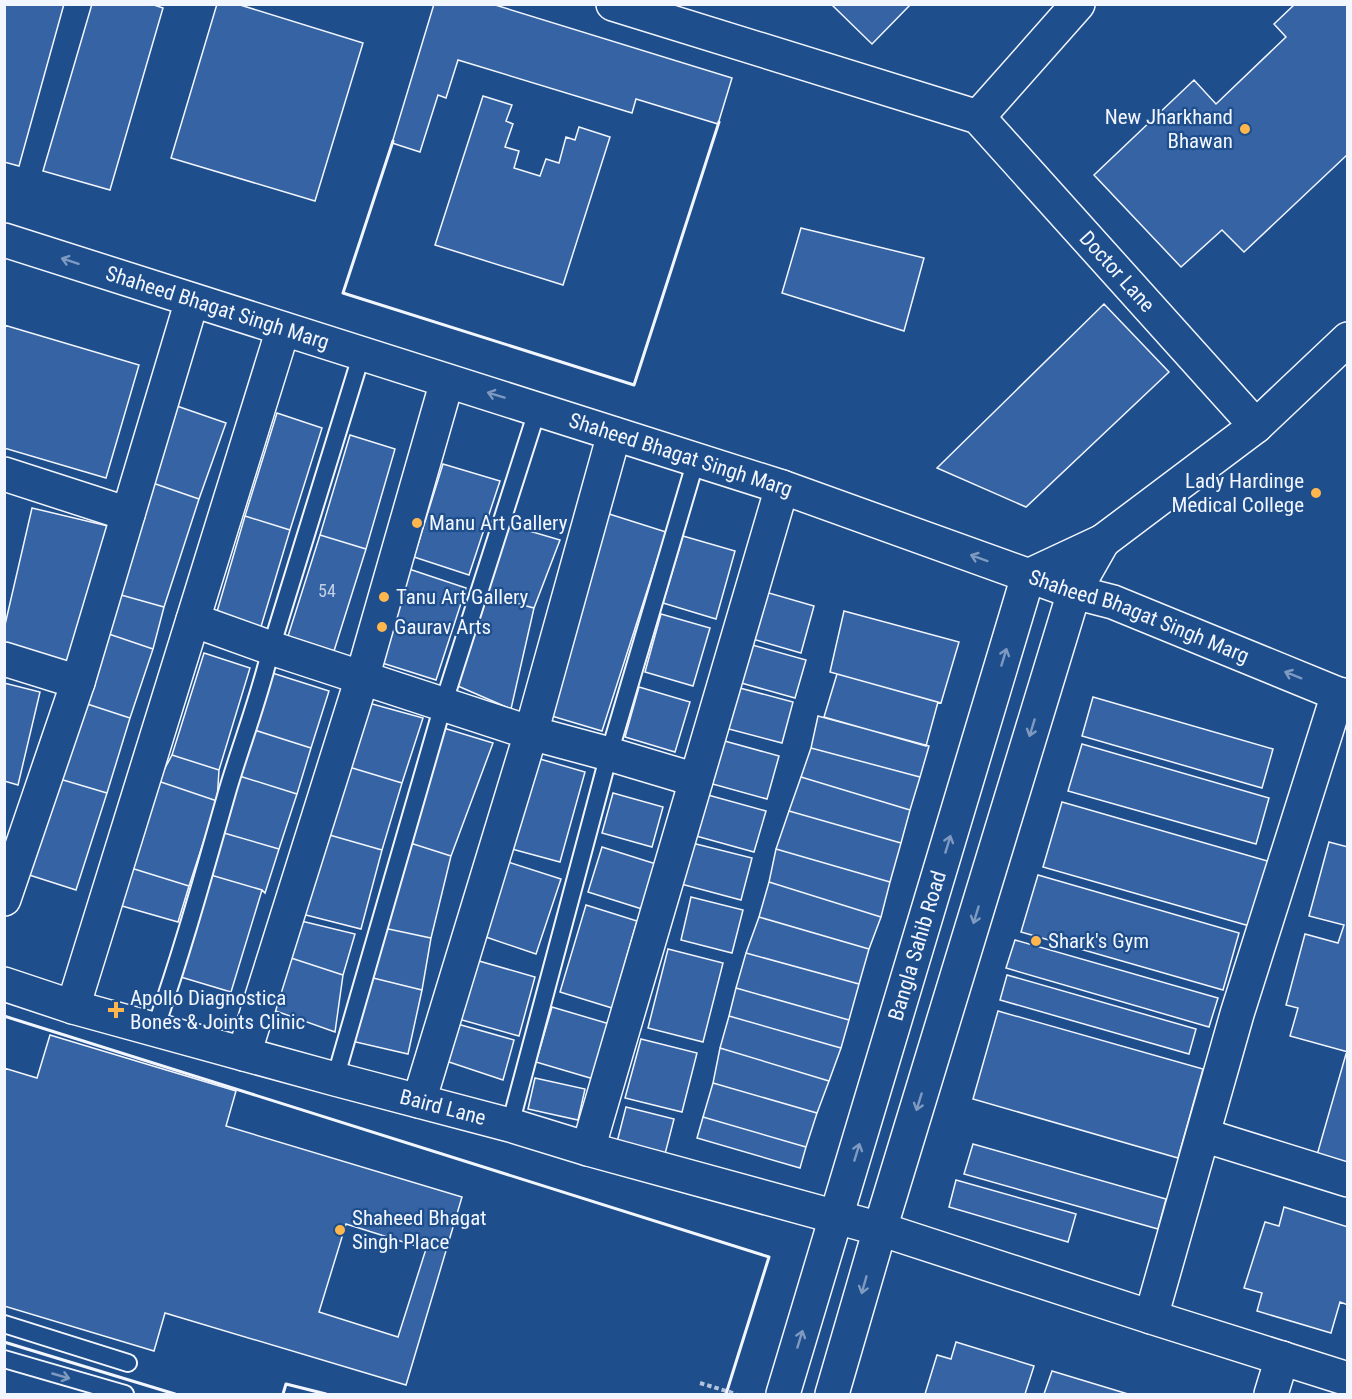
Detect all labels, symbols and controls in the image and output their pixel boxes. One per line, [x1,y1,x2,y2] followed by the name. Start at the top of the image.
[1105,105,1233,153] place label: New Jharkhand Bhawan
[1238,122,1252,136] marker: New Jharkhand Bhawan
[1075,226,1160,317] street label: Doctor Lane
[61,254,80,265] one-way arrow
[103,261,332,354] street label: Shaheed Bhagat Singh Marg
[487,389,506,400] one-way arrow
[566,408,796,502] street label: Shaheed Bhagat Singh Marg
[1172,469,1304,517] place label: Lady Hardinge Medical College
[1309,486,1323,500] marker: Lady Hardinge Medical College
[429,511,568,535] place label: Manu Art Gallery
[410,516,424,530] marker: Manu Art Gallery
[970,551,989,562] one-way arrow
[1026,565,1252,668] street label: Shaheed Bhagat Singh Marg
[318,580,336,601] house number: 54
[396,585,529,609] place label: Tanu Art Gallery
[377,590,391,604] marker: Tanu Art Gallery
[394,615,491,639] place label: Gaurav Arts
[375,620,389,634] marker: Gaurav Arts
[999,648,1010,667] one-way arrow
[1284,669,1303,680] one-way arrow
[1026,718,1037,737] one-way arrow
[943,835,954,854] one-way arrow
[884,868,951,1023] street label: Bangla Sahib Road
[970,905,981,924] one-way arrow
[1048,929,1149,953] place label: Shark's Gym
[1029,934,1043,948] marker: Shark's Gym
[130,986,305,1034] place label: Apollo Diagnostica Bones & Joints Clinic
[107,1001,125,1019] marker: Apollo Diagnostica Bones & Joints Clinic
[397,1085,489,1130] street label: Baird Lane
[913,1092,924,1111] one-way arrow
[852,1143,863,1162] one-way arrow
[352,1206,486,1254] place label: Shaheed Bhagat Singh Place
[333,1223,347,1237] marker: Shaheed Bhagat Singh Place
[858,1275,869,1294] one-way arrow
[795,1329,806,1348] one-way arrow
[51,1370,70,1382] one-way arrow

